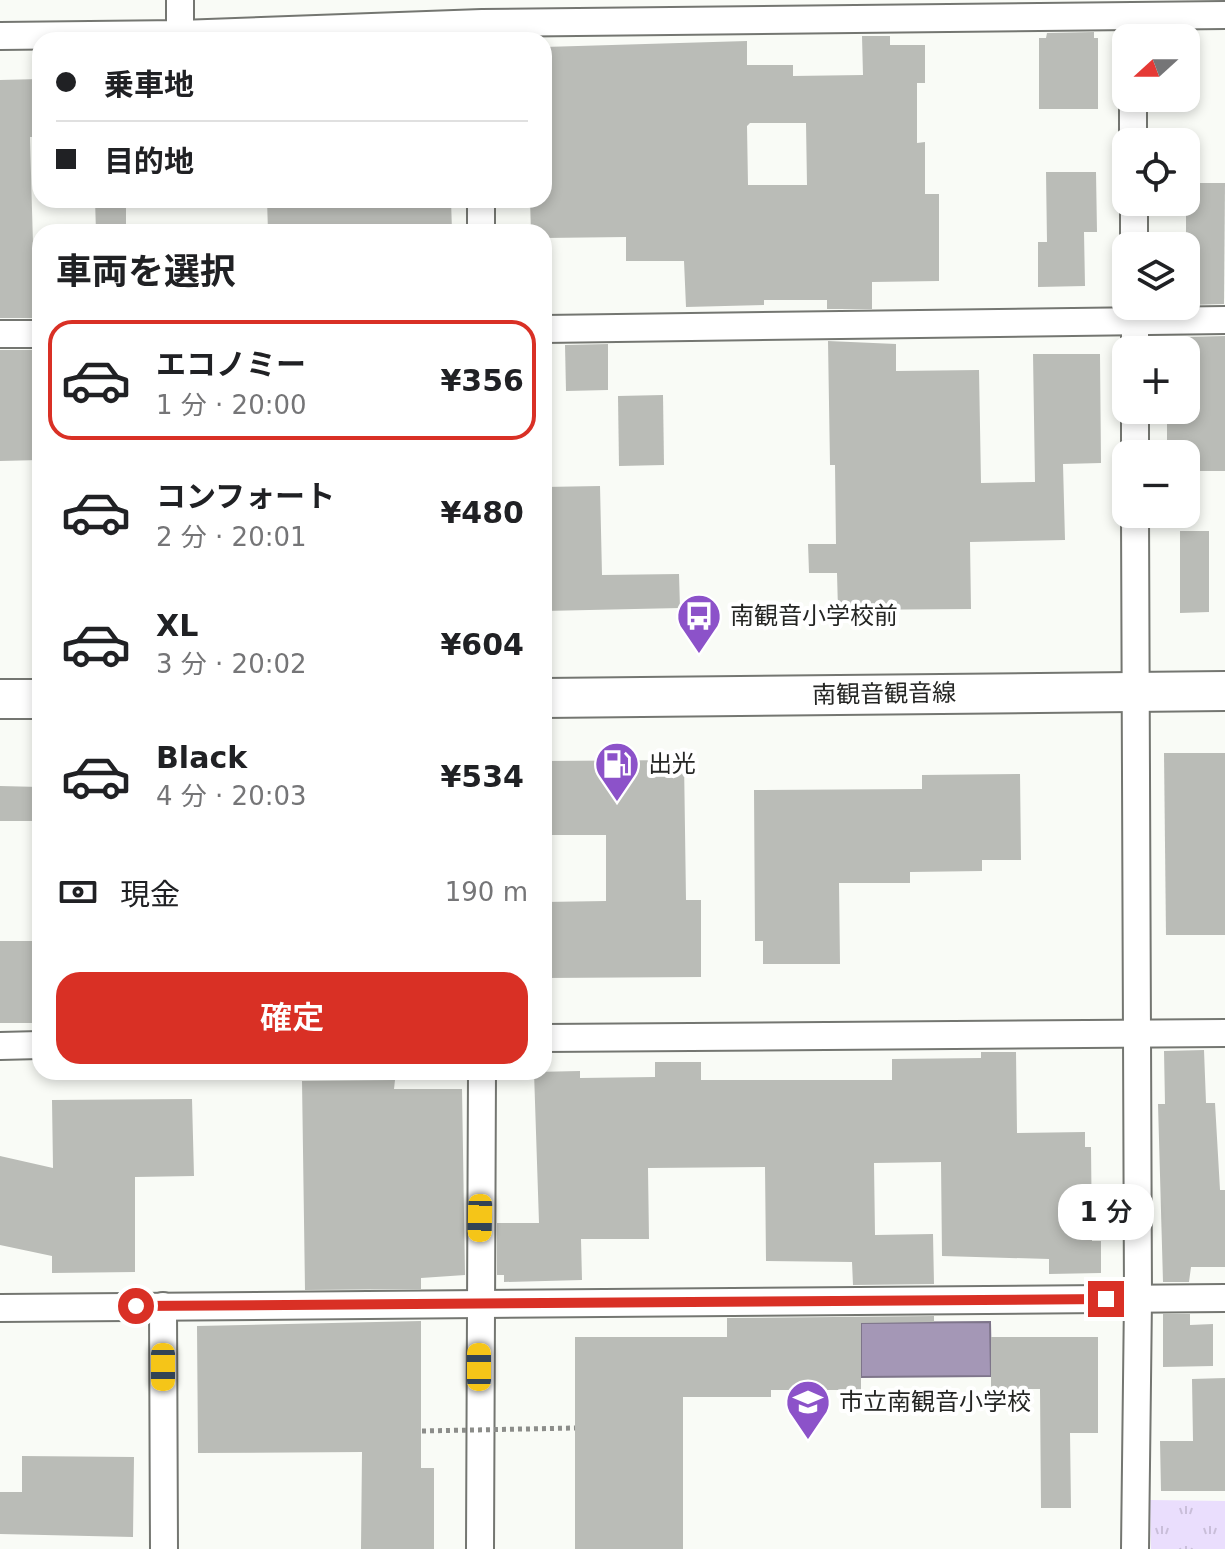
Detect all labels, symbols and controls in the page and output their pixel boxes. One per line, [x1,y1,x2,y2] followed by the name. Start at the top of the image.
[1112,24,1200,112] north arrow
[1112,24,1200,528] map controls
[104,67,194,102] text: 乗車地
[1112,128,1200,216] button: locate
[104,144,194,179] text: 目的地
[1112,232,1200,320] button: layers
[56,251,236,292] text: 車両を選択
[1112,336,1200,424] button: +
[60,344,132,416] icon: car
[156,347,306,382] text: エコノミー
[441,363,524,398] text: ¥356
[156,390,307,420] text: 1 分 · 20:00
[1112,440,1200,528] button: −
[60,476,132,548] icon: car
[156,479,335,514] text: コンフォート
[441,495,524,530] text: ¥480
[156,522,307,552] text: 2 分 · 20:01
[675,592,723,655] bus stop icon: 南観音小学校前
[730,602,898,630] place label: 南観音小学校前
[60,608,132,680] icon: car
[156,608,198,643] text: XL
[441,627,524,662] text: ¥604
[156,649,307,679] text: 3 分 · 20:02
[812,679,956,709] street label: 南観音観音線
[60,740,132,812] icon: car
[156,740,247,775] text: Black
[593,740,641,803] fuel station icon: 出光
[648,750,696,778] place label: 出光
[441,759,524,794] text: ¥534
[156,781,307,811] text: 4 分 · 20:03
[56,870,100,914] icon: cash
[120,877,180,912] text: 現金
[445,877,528,907] text: 190 m
[56,972,528,1064] button: 確定
[1058,1183,1154,1239] callout: 1 分
[468,1194,492,1242] car
[1079,1197,1133,1227] text: 1 分
[1088,1281,1124,1317] route end
[118,1288,154,1324] route start
[151,1343,175,1391] car
[467,1343,491,1391] car
[784,1378,832,1441] school or university icon: 市立南観音小学校
[839,1388,1031,1416] place label: 市立南観音小学校

